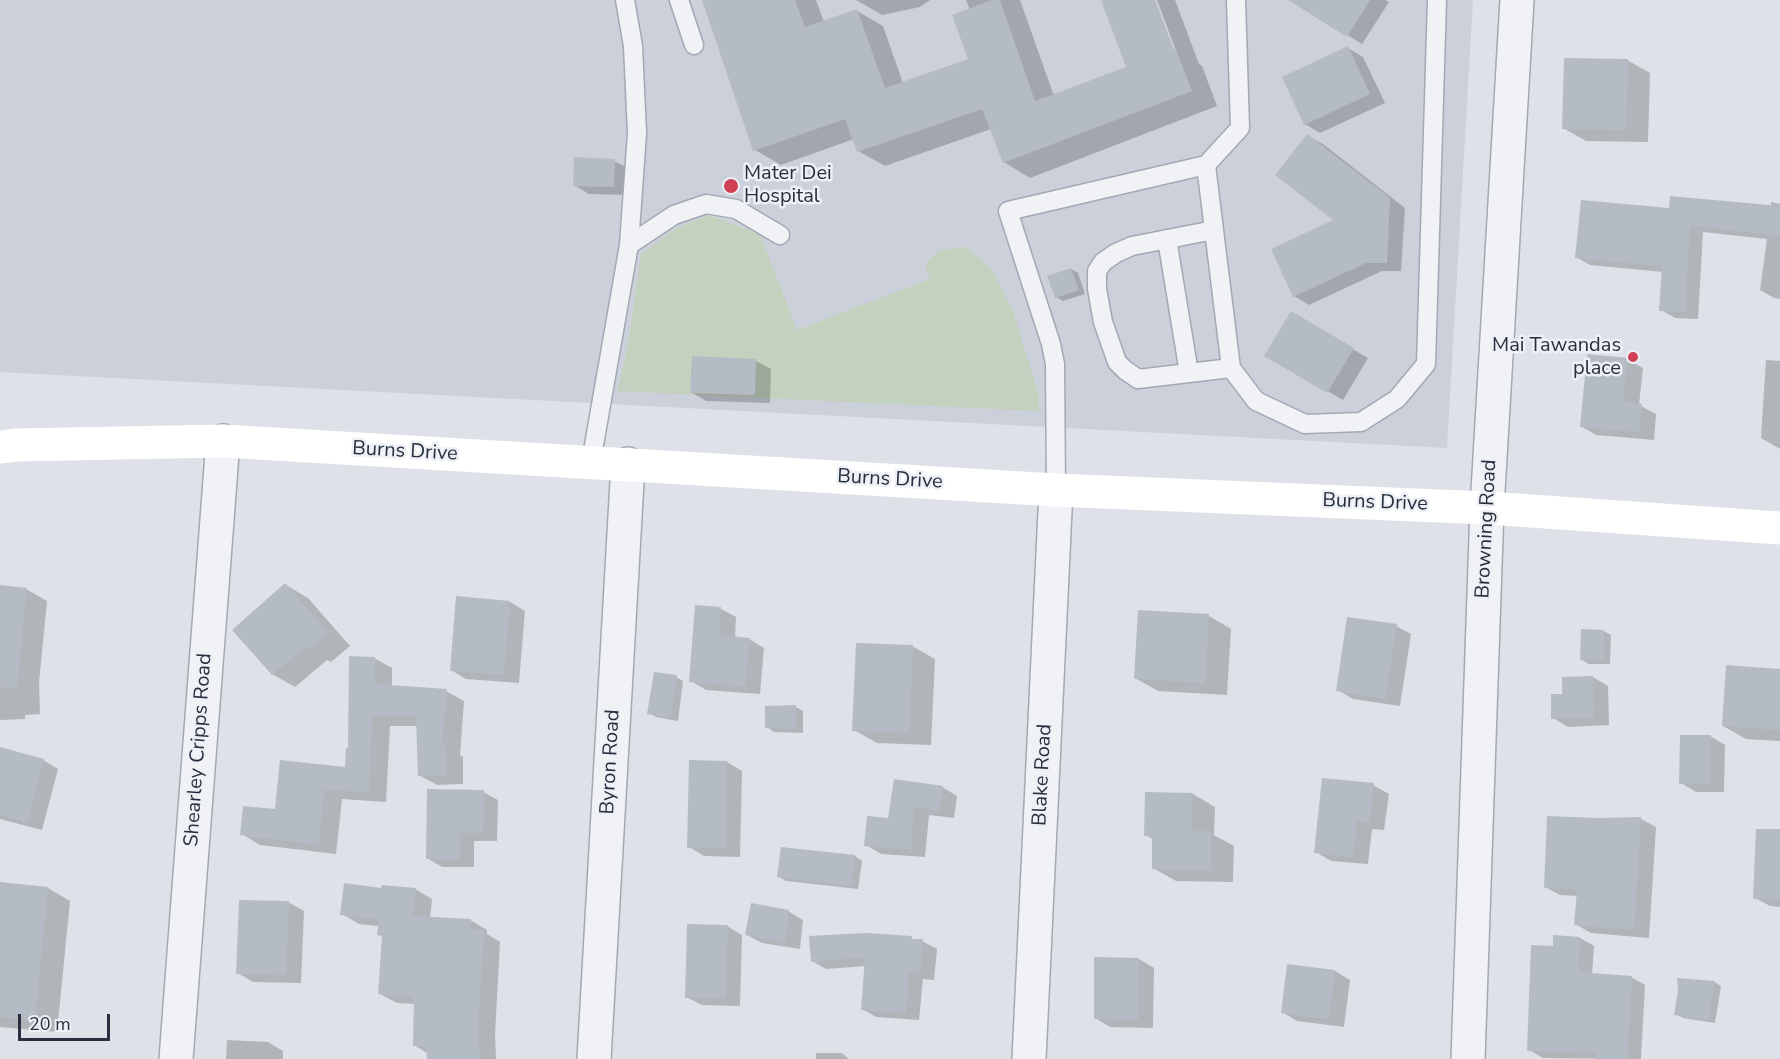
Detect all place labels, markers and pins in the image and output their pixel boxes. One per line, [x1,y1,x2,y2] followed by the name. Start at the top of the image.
[744,162,832,209] place label: Mater Dei Hospital
[722,177,740,195] marker: Mater Dei Hospital
[1492,334,1621,381] place label: Mai Tawandas place
[1626,350,1640,364] marker: Mai Tawandas place

